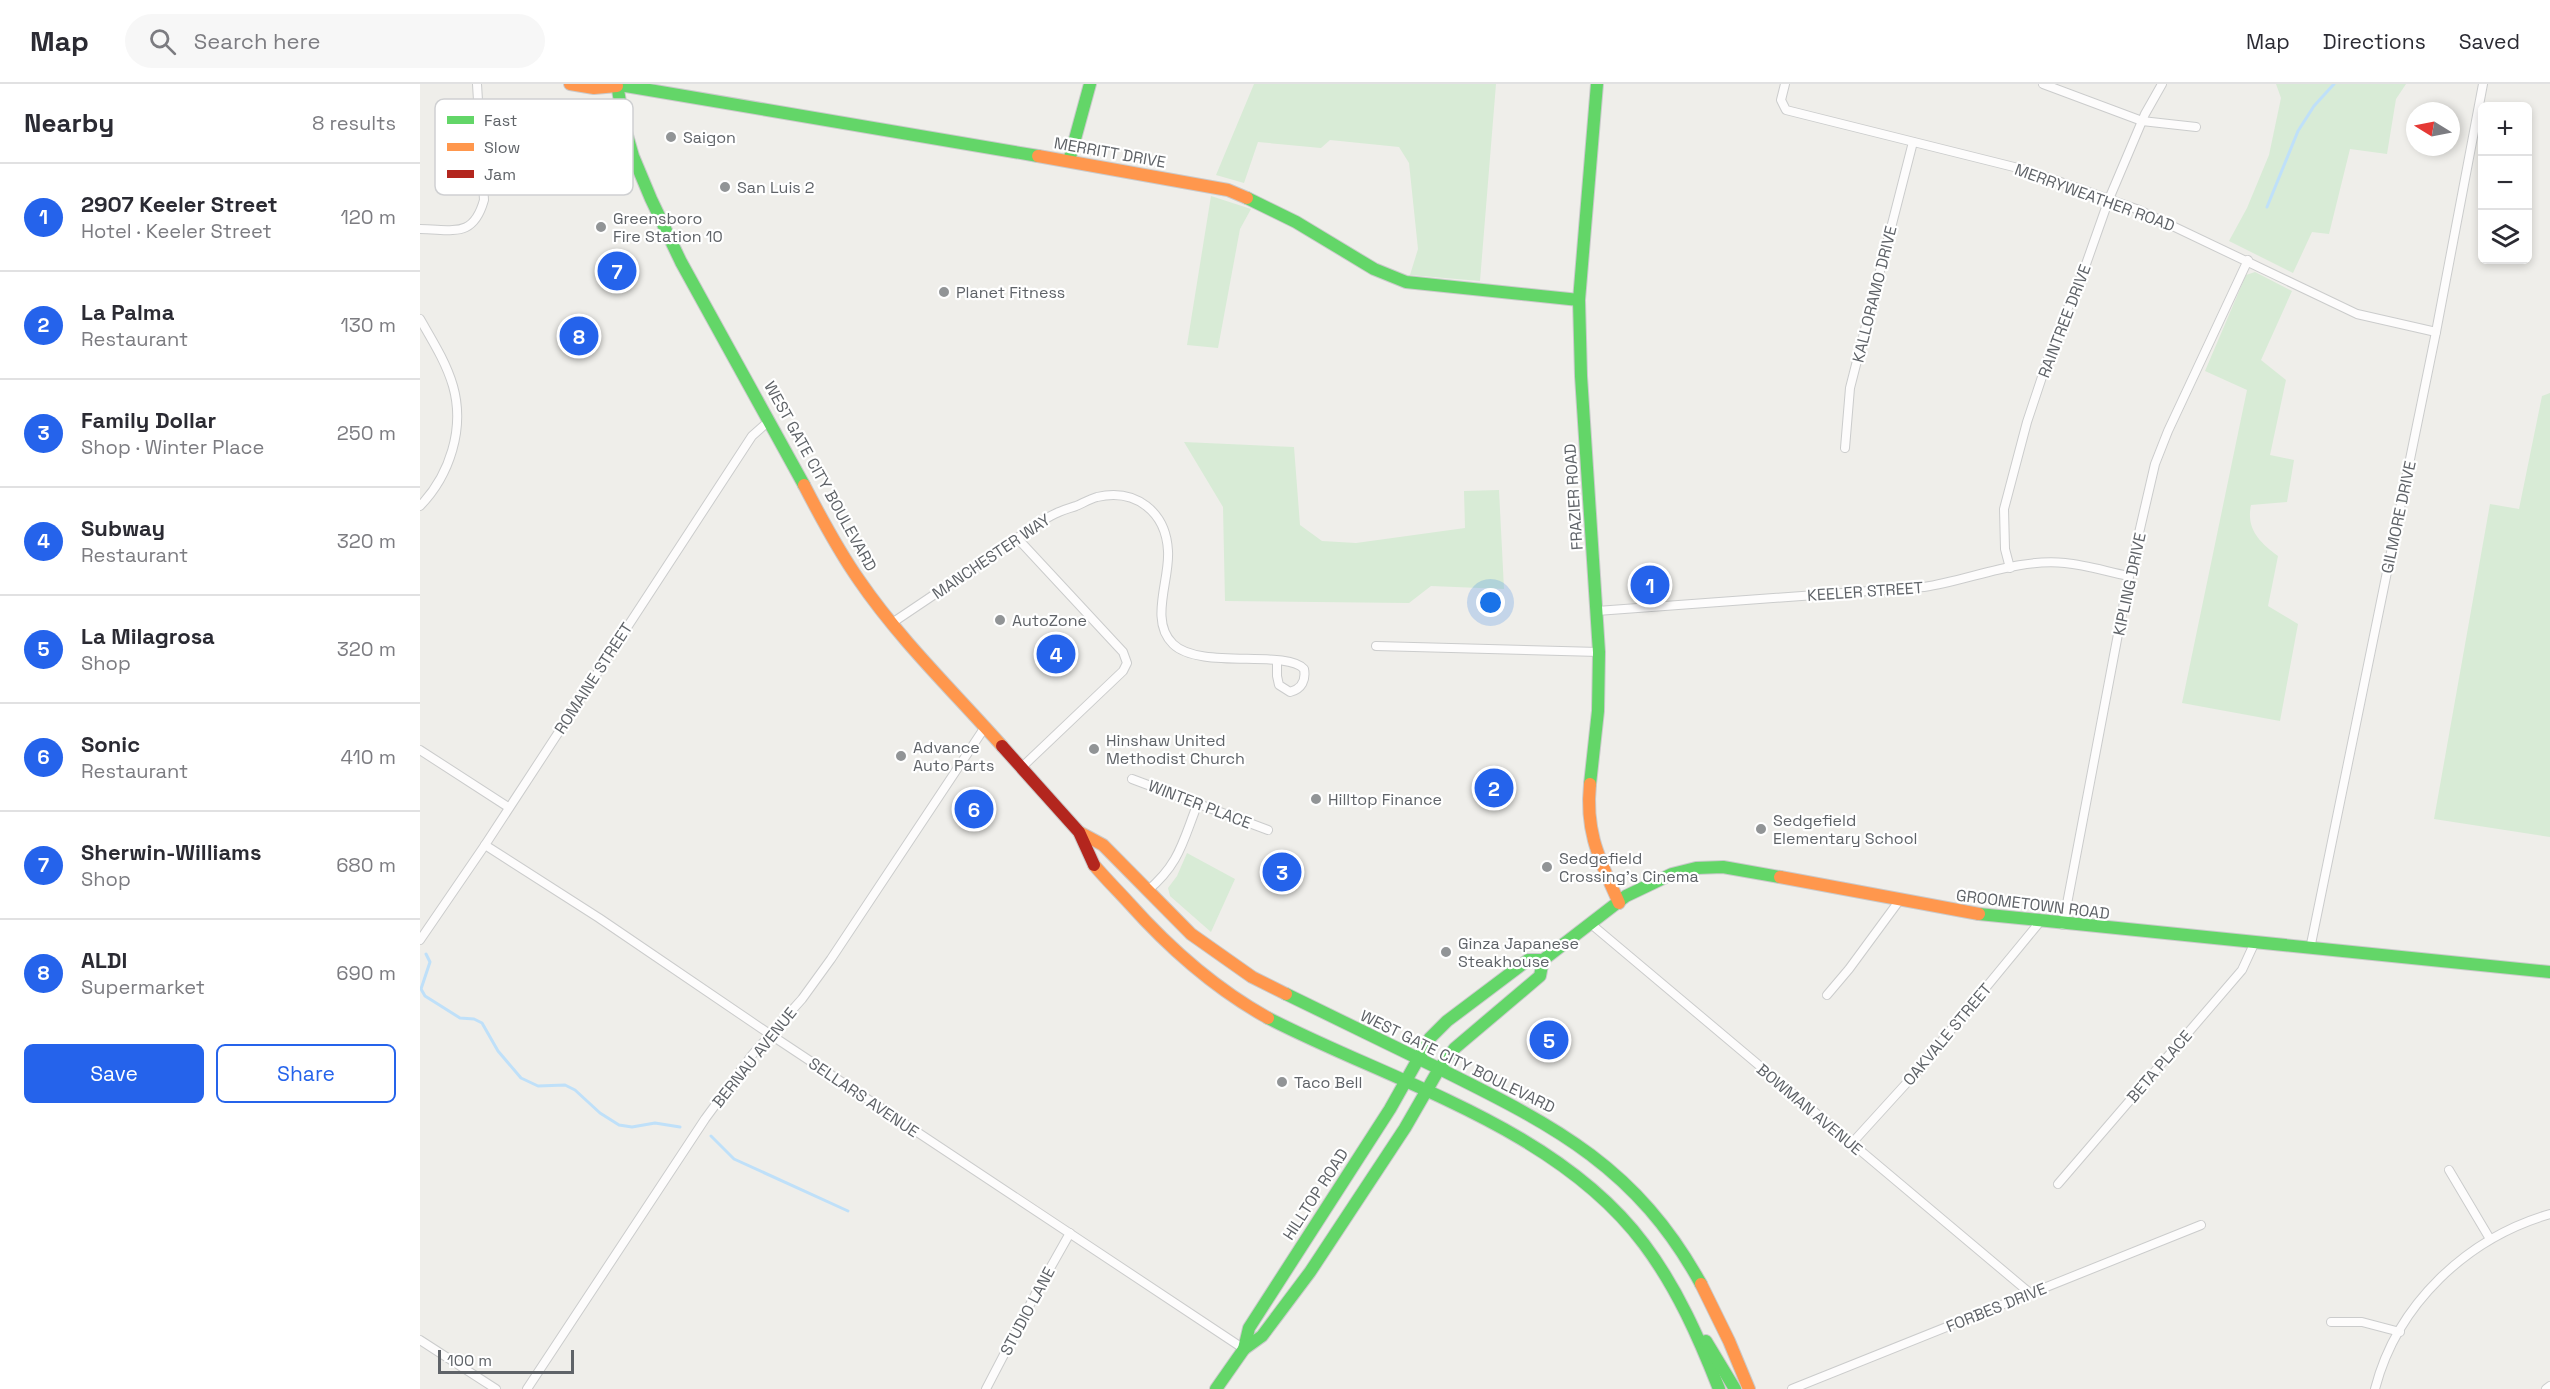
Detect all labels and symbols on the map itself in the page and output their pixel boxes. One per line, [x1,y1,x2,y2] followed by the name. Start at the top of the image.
[435,99,633,195] legend
[2406,102,2460,156] north arrow
[484,110,517,131] text: Fast
[683,127,736,148] place label: Saigon
[664,130,678,144] marker: Saigon
[1052,132,1167,173] street label: MERRITT DRIVE
[484,137,520,158] text: Slow
[2012,159,2178,236] street label: MERRYWEATHER ROAD
[484,164,516,185] text: Jam
[737,177,815,198] place label: San Luis 2
[718,180,732,194] marker: San Luis 2
[613,208,723,247] place label: Greensboro Fire Station 10
[594,220,608,234] marker: Greensboro Fire Station 10
[1847,224,1902,365] street label: KALLORAMO DRIVE
[598,248,636,294] pin: 7
[2033,261,2096,381] street label: RAINTREE DRIVE
[956,282,1065,303] place label: Planet Fitness
[937,285,951,299] marker: Planet Fitness
[560,314,598,358] pin: 8
[759,377,882,575] street label: WEST GATE CITY BOULEVARD
[1559,443,1588,551] street label: FRAZIER ROAD
[2376,459,2421,575] street label: GILMORE DRIVE
[928,509,1055,604] street label: MANCHESTER WAY
[2108,531,2151,638] street label: KIPLING DRIVE
[1630,562,1670,608] pin: 1
[1806,577,1924,606] street label: KEELER STREET
[1476,588,1505,617] your location
[1012,610,1087,631] place label: AutoZone
[993,613,1007,627] marker: AutoZone
[550,619,637,738] street label: ROMAINE STREET
[1036,632,1076,676] pin: 4
[1106,730,1245,769] place label: Hinshaw United Methodist Church
[913,737,994,776] place label: Advance Auto Parts
[1087,742,1101,756] marker: Hinshaw United Methodist Church
[894,749,908,763] marker: Advance Auto Parts
[1474,766,1514,810] pin: 2
[1145,775,1254,834] street label: WINTER PLACE
[954,786,994,832] pin: 6
[1328,789,1442,810] place label: Hilltop Finance
[1309,792,1323,806] marker: Hilltop Finance
[1773,810,1918,849] place label: Sedgefield Elementary School
[1754,822,1768,836] marker: Sedgefield Elementary School
[1559,848,1699,887] place label: Sedgefield Crossing's Cinema
[1262,850,1302,894] pin: 3
[1540,860,1554,874] marker: Sedgefield Crossing's Cinema
[1955,885,2111,924] street label: GROOMETOWN ROAD
[1458,933,1579,972] place label: Ginza Japanese Steakhouse
[1439,945,1453,959] marker: Ginza Japanese Steakhouse
[1898,979,1996,1090] street label: OAKVALE STREET
[707,1003,801,1112] street label: BERNAU AVENUE
[1357,1005,1559,1118] street label: WEST GATE CITY BOULEVARD
[1530,1018,1568,1062] pin: 5
[2122,1026,2197,1107] street label: BETA PLACE
[805,1053,923,1142] street label: SELLARS AVENUE
[1752,1059,1867,1160] street label: BOWMAN AVENUE
[1294,1072,1362,1093] place label: Taco Bell
[1275,1075,1289,1089] marker: Taco Bell
[1278,1144,1353,1244] street label: HILLTOP ROAD
[995,1263,1060,1359] street label: STUDIO LANE
[1943,1278,2049,1337] street label: FORBES DRIVE
[438,1347,574,1374] scale bar

